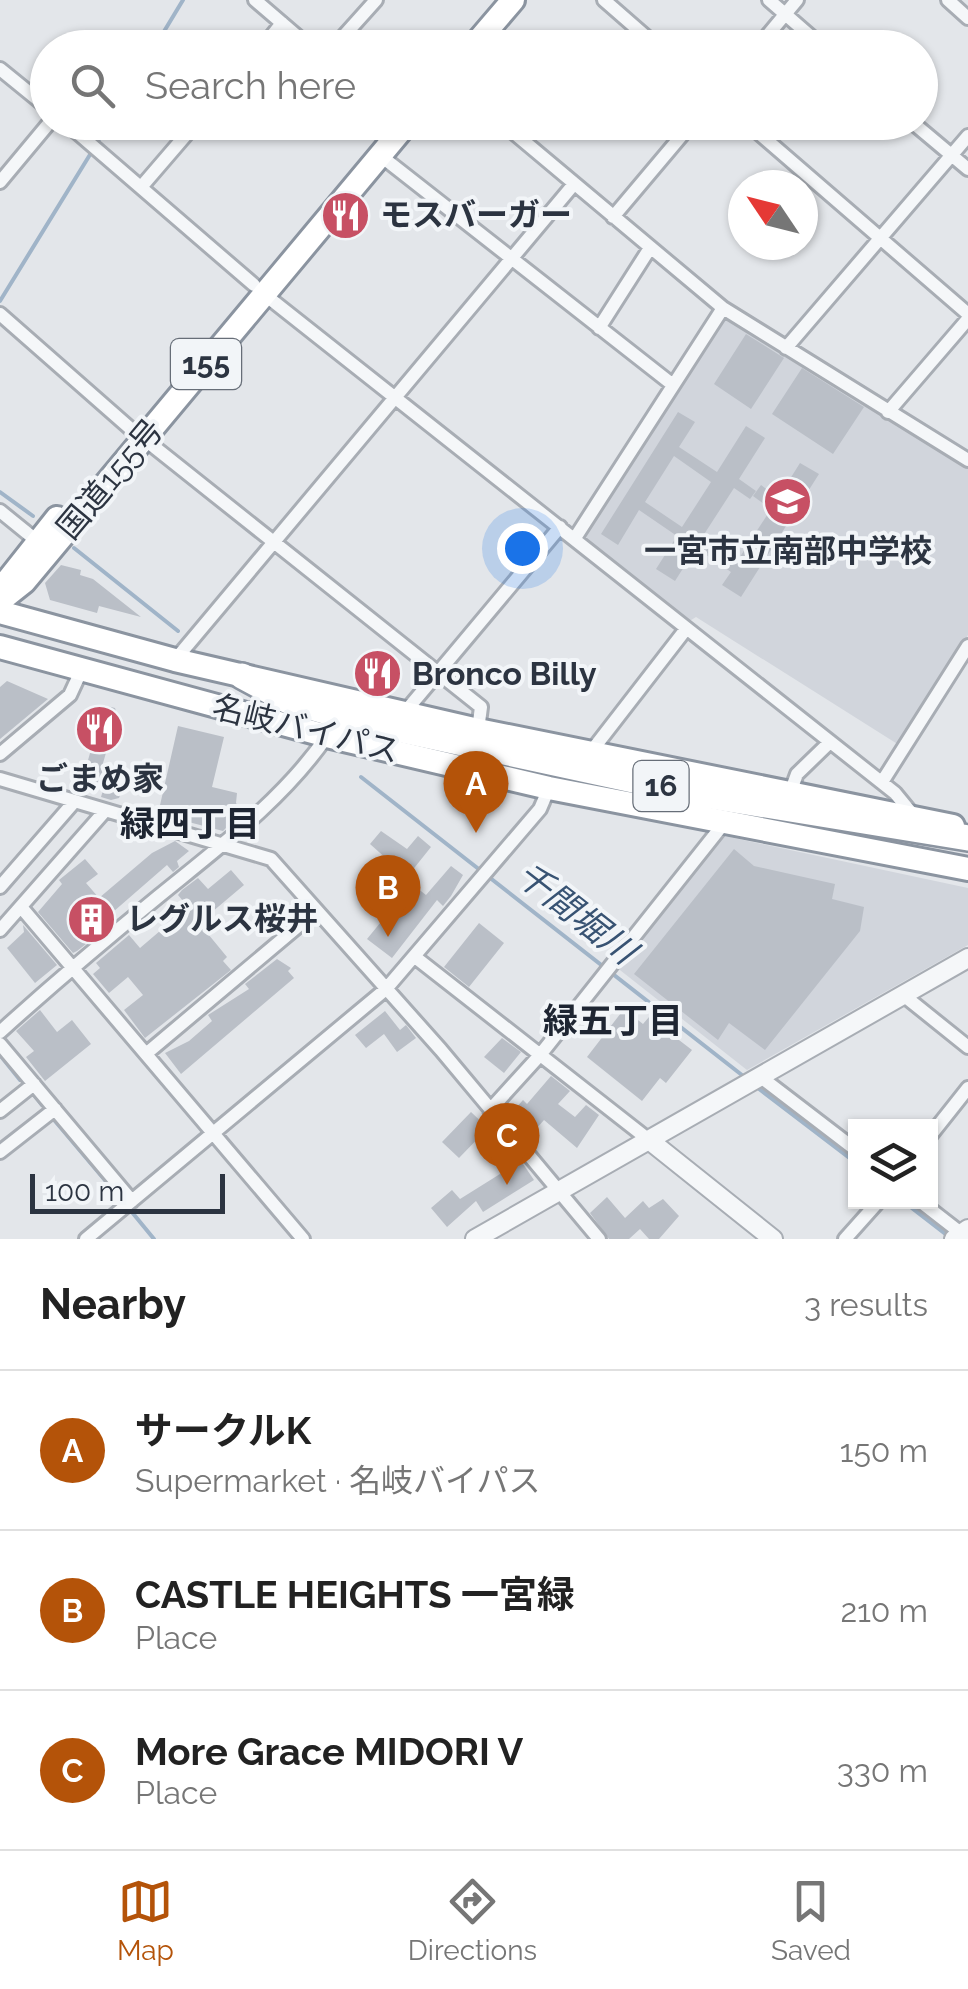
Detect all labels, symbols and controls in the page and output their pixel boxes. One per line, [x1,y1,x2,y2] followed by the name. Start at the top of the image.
[30,30,938,140] search box
[65,58,120,113] icon: search
[145,63,356,108] text: Search here
[728,170,818,260] north arrow
[319,189,371,241] restaurant icon: モスバーガー
[380,196,572,233] place label: モスバーガー
[171,339,241,389] road number: 155
[49,411,170,546] street label: 国道155号
[762,475,814,527] school or university icon: 一宮市立南部中学校
[497,523,548,574] your location
[644,532,932,569] place label: 一宮市立南部中学校
[351,648,403,700] restaurant icon: Bronco Billy
[412,655,597,692] place label: Bronco Billy
[209,687,403,770] street label: 名岐バイパス
[74,703,126,755] restaurant icon: ごまめ家
[444,750,508,833] pin: A
[36,760,164,797] place label: ごまめ家
[634,761,688,811] road number: 16
[120,803,260,844] district label: 緑四丁目
[509,853,647,974] water label: 千間堀川
[356,854,420,937] pin: B
[65,893,117,945] building icon: レグルス桜井
[126,900,318,937] place label: レグルス桜井
[543,1000,683,1041] district label: 緑五丁目
[474,1102,540,1185] pin: C
[848,1119,938,1209] map controls
[848,1119,938,1209] button: layers
[30,1169,225,1214] scale bar
[45,1175,124,1208] text: 100 m
[40,1280,186,1329] text: Nearby
[804,1286,928,1323] text: 3 results
[135,1408,311,1453] text: サークルK
[62,1432,83,1469] text: A
[840,1432,928,1469] text: 150 m
[135,1462,540,1499] text: Supermarket · 名岐バイパス
[135,1572,575,1617] text: CASTLE HEIGHTS 一宮緑
[62,1592,83,1629] text: B
[840,1592,928,1629] text: 210 m
[135,1619,217,1656] text: Place
[135,1729,523,1774] text: More Grace MIDORI V
[62,1752,83,1789] text: C
[837,1752,928,1789] text: 330 m
[135,1774,217,1811] text: Place
[117,1874,174,1967] tab: Map
[408,1874,537,1967] tab: Directions
[771,1874,851,1967] tab: Saved

